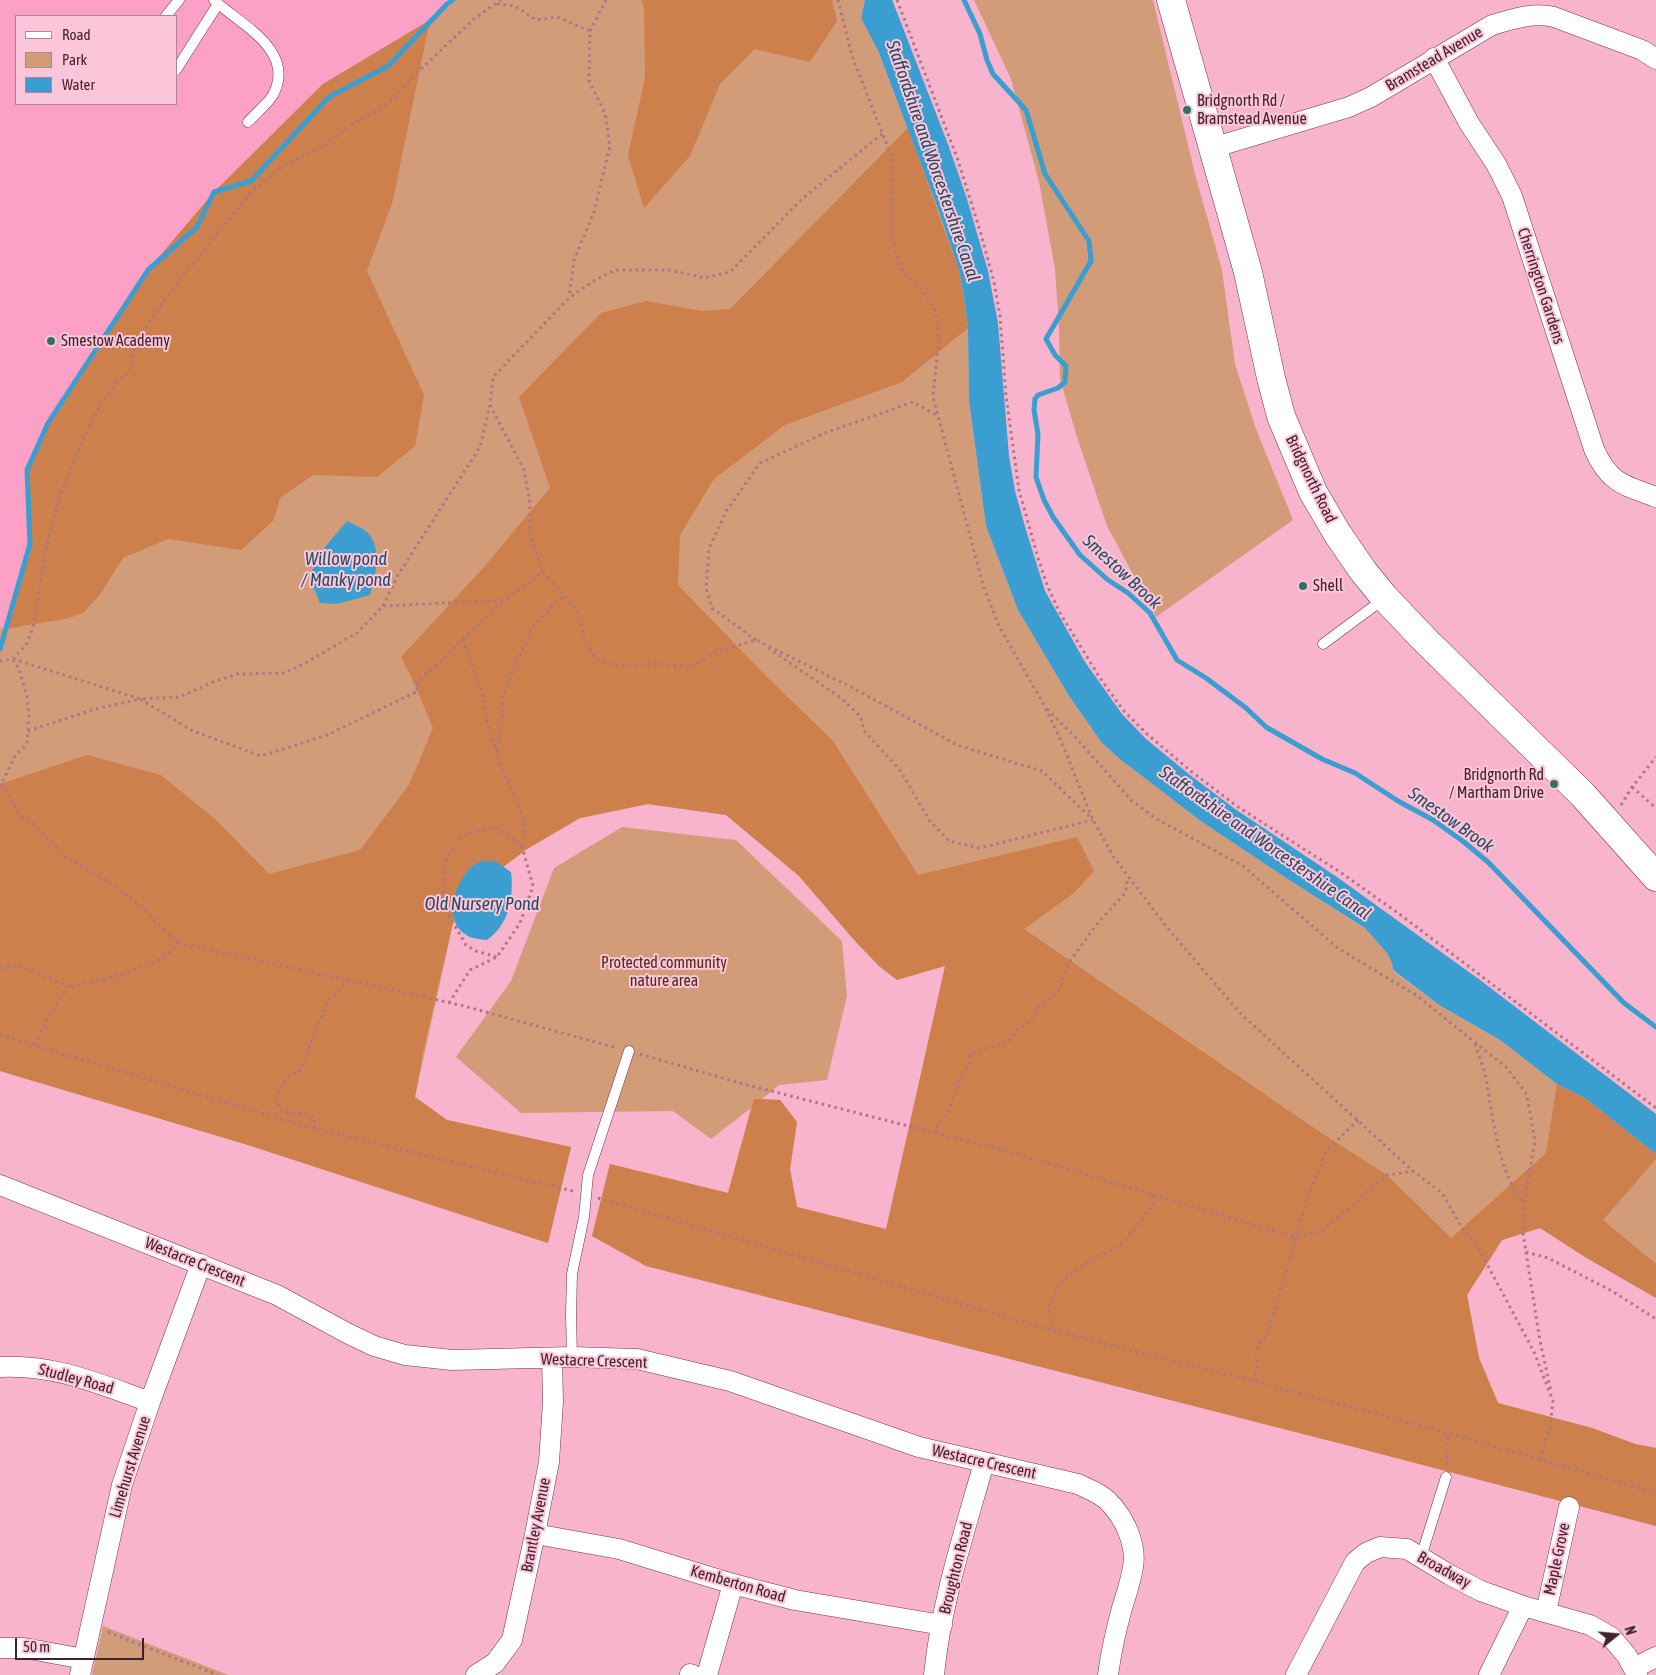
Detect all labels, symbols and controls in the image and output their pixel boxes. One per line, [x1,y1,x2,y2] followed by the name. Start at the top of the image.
[15,15,178,105] legend
[1382,22,1486,96] street label: Bramstead Avenue
[62,26,91,43] text: Road
[882,38,984,284] water label: Staffordshire and Worcestershire Canal
[62,51,87,68] text: Park
[62,76,95,93] text: Water
[1197,91,1307,129] place label: Bridgnorth Rd / Bramstead Avenue
[1181,104,1193,116] marker: Bridgnorth Rd / Bramstead Avenue
[1513,226,1569,346] street label: Cherrington Gardens
[61,331,170,351] place label: Smestow Academy
[45,335,57,347] marker: Smestow Academy
[1281,432,1341,526] street label: Bridgnorth Road
[1078,530,1166,614] water label: Smestow Brook
[301,548,391,590] water label: Willow pond / Manky pond
[1313,576,1343,596] place label: Shell
[1297,580,1309,592] marker: Shell
[1155,761,1375,925] water label: Staffordshire and Worcestershire Canal
[1449,765,1544,803] place label: Bridgnorth Rd / Martham Drive
[1548,778,1560,790] marker: Bridgnorth Rd / Martham Drive
[1404,783,1498,857] water label: Smestow Brook
[425,893,539,915] water label: Old Nursery Pond
[601,953,727,991] park label: Protected community nature area
[142,1233,248,1291] street label: Westacre Crescent
[540,1350,648,1372] street label: Westacre Crescent
[36,1360,116,1398] street label: Studley Road
[105,1414,155,1520] street label: Limehurst Avenue
[930,1441,1038,1483] street label: Westacre Crescent
[517,1476,555,1574] street label: Brantley Avenue
[935,1520,977,1616] street label: Broughton Road
[1540,1521,1574,1597] street label: Maple Grove
[1414,1547,1474,1593] street label: Broadway
[688,1561,788,1607] street label: Kemberton Road
[1591,1610,1641,1660] north arrow
[1621,1624,1639,1637] text: N
[18,1628,146,1660] scale bar
[23,1638,50,1655] text: 50 m

